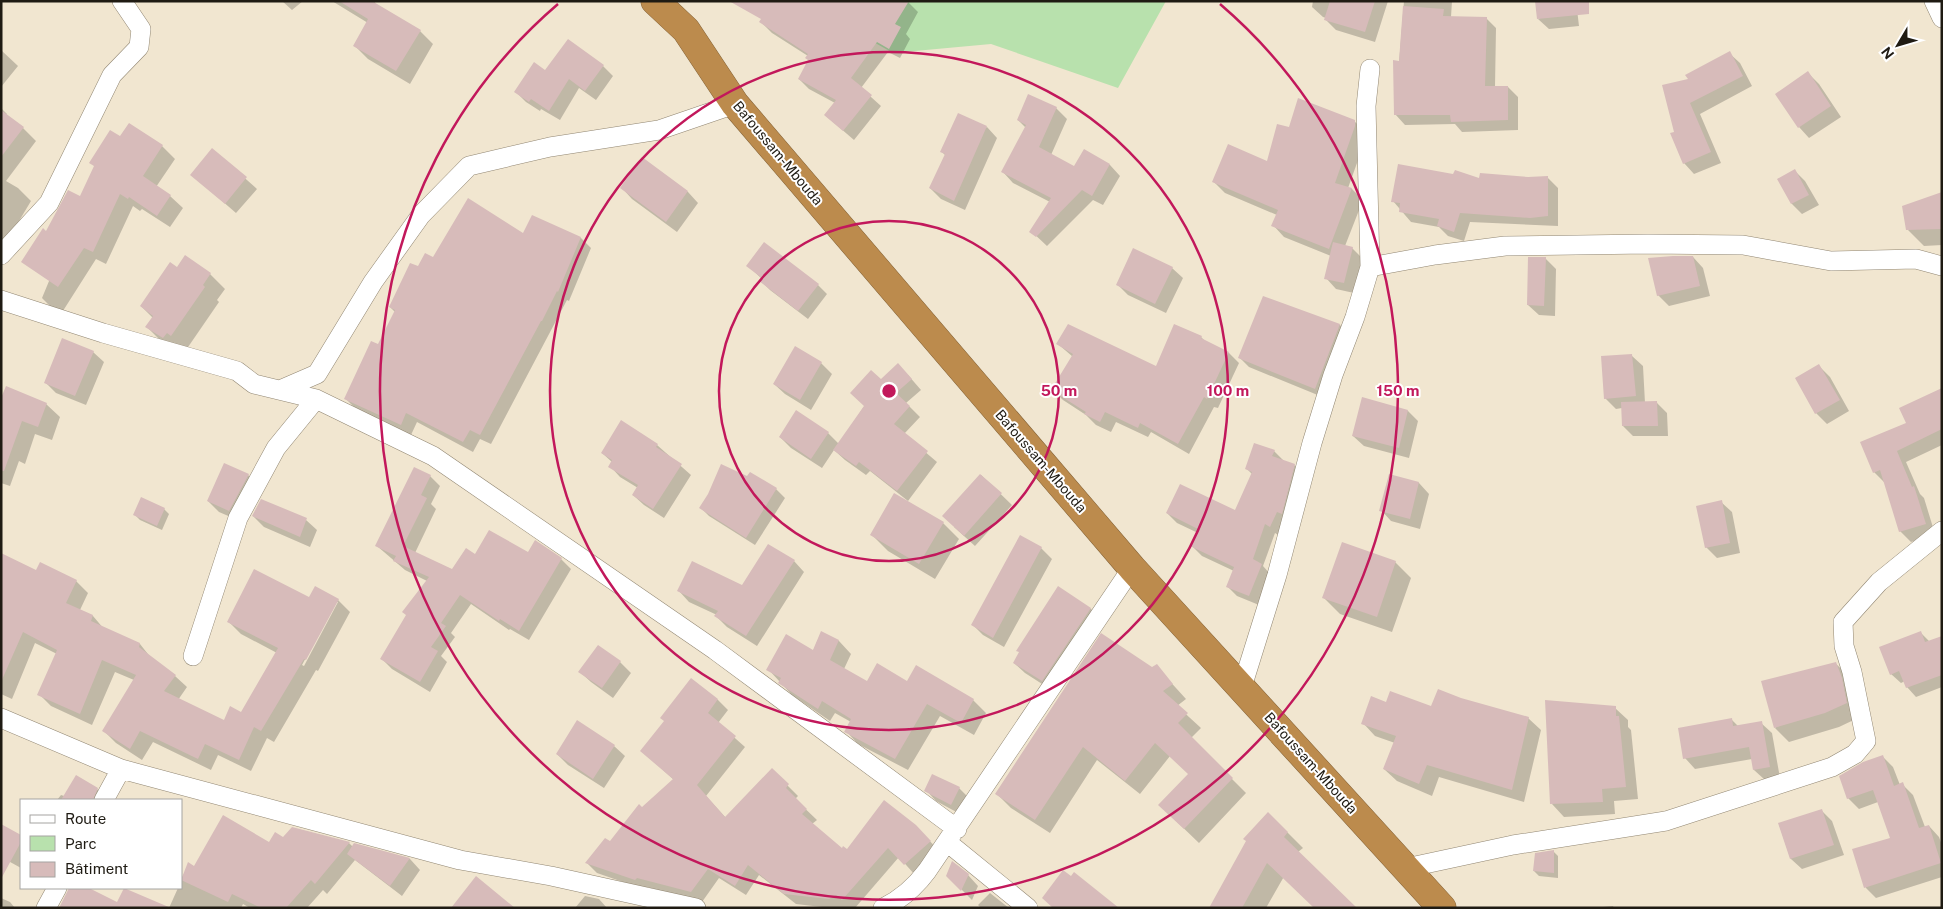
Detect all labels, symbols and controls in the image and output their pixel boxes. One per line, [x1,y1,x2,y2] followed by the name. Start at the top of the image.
[1873,20,1923,70] north arrow
[1878,44,1897,62] text: N
[730,98,826,208] street label: Bafoussam-Mbouda
[880,382,898,400] centre of rings
[1041,382,1077,399] text: 50 m
[1207,382,1249,399] text: 100 m
[1376,382,1420,399] text: 150 m
[992,406,1090,516] street label: Bafoussam-Mbouda
[1261,709,1361,817] street label: Bafoussam-Mbouda
[20,799,182,889] legend
[65,810,106,827] text: Route
[65,835,97,852] text: Parc
[65,860,128,877] text: Bâtiment

